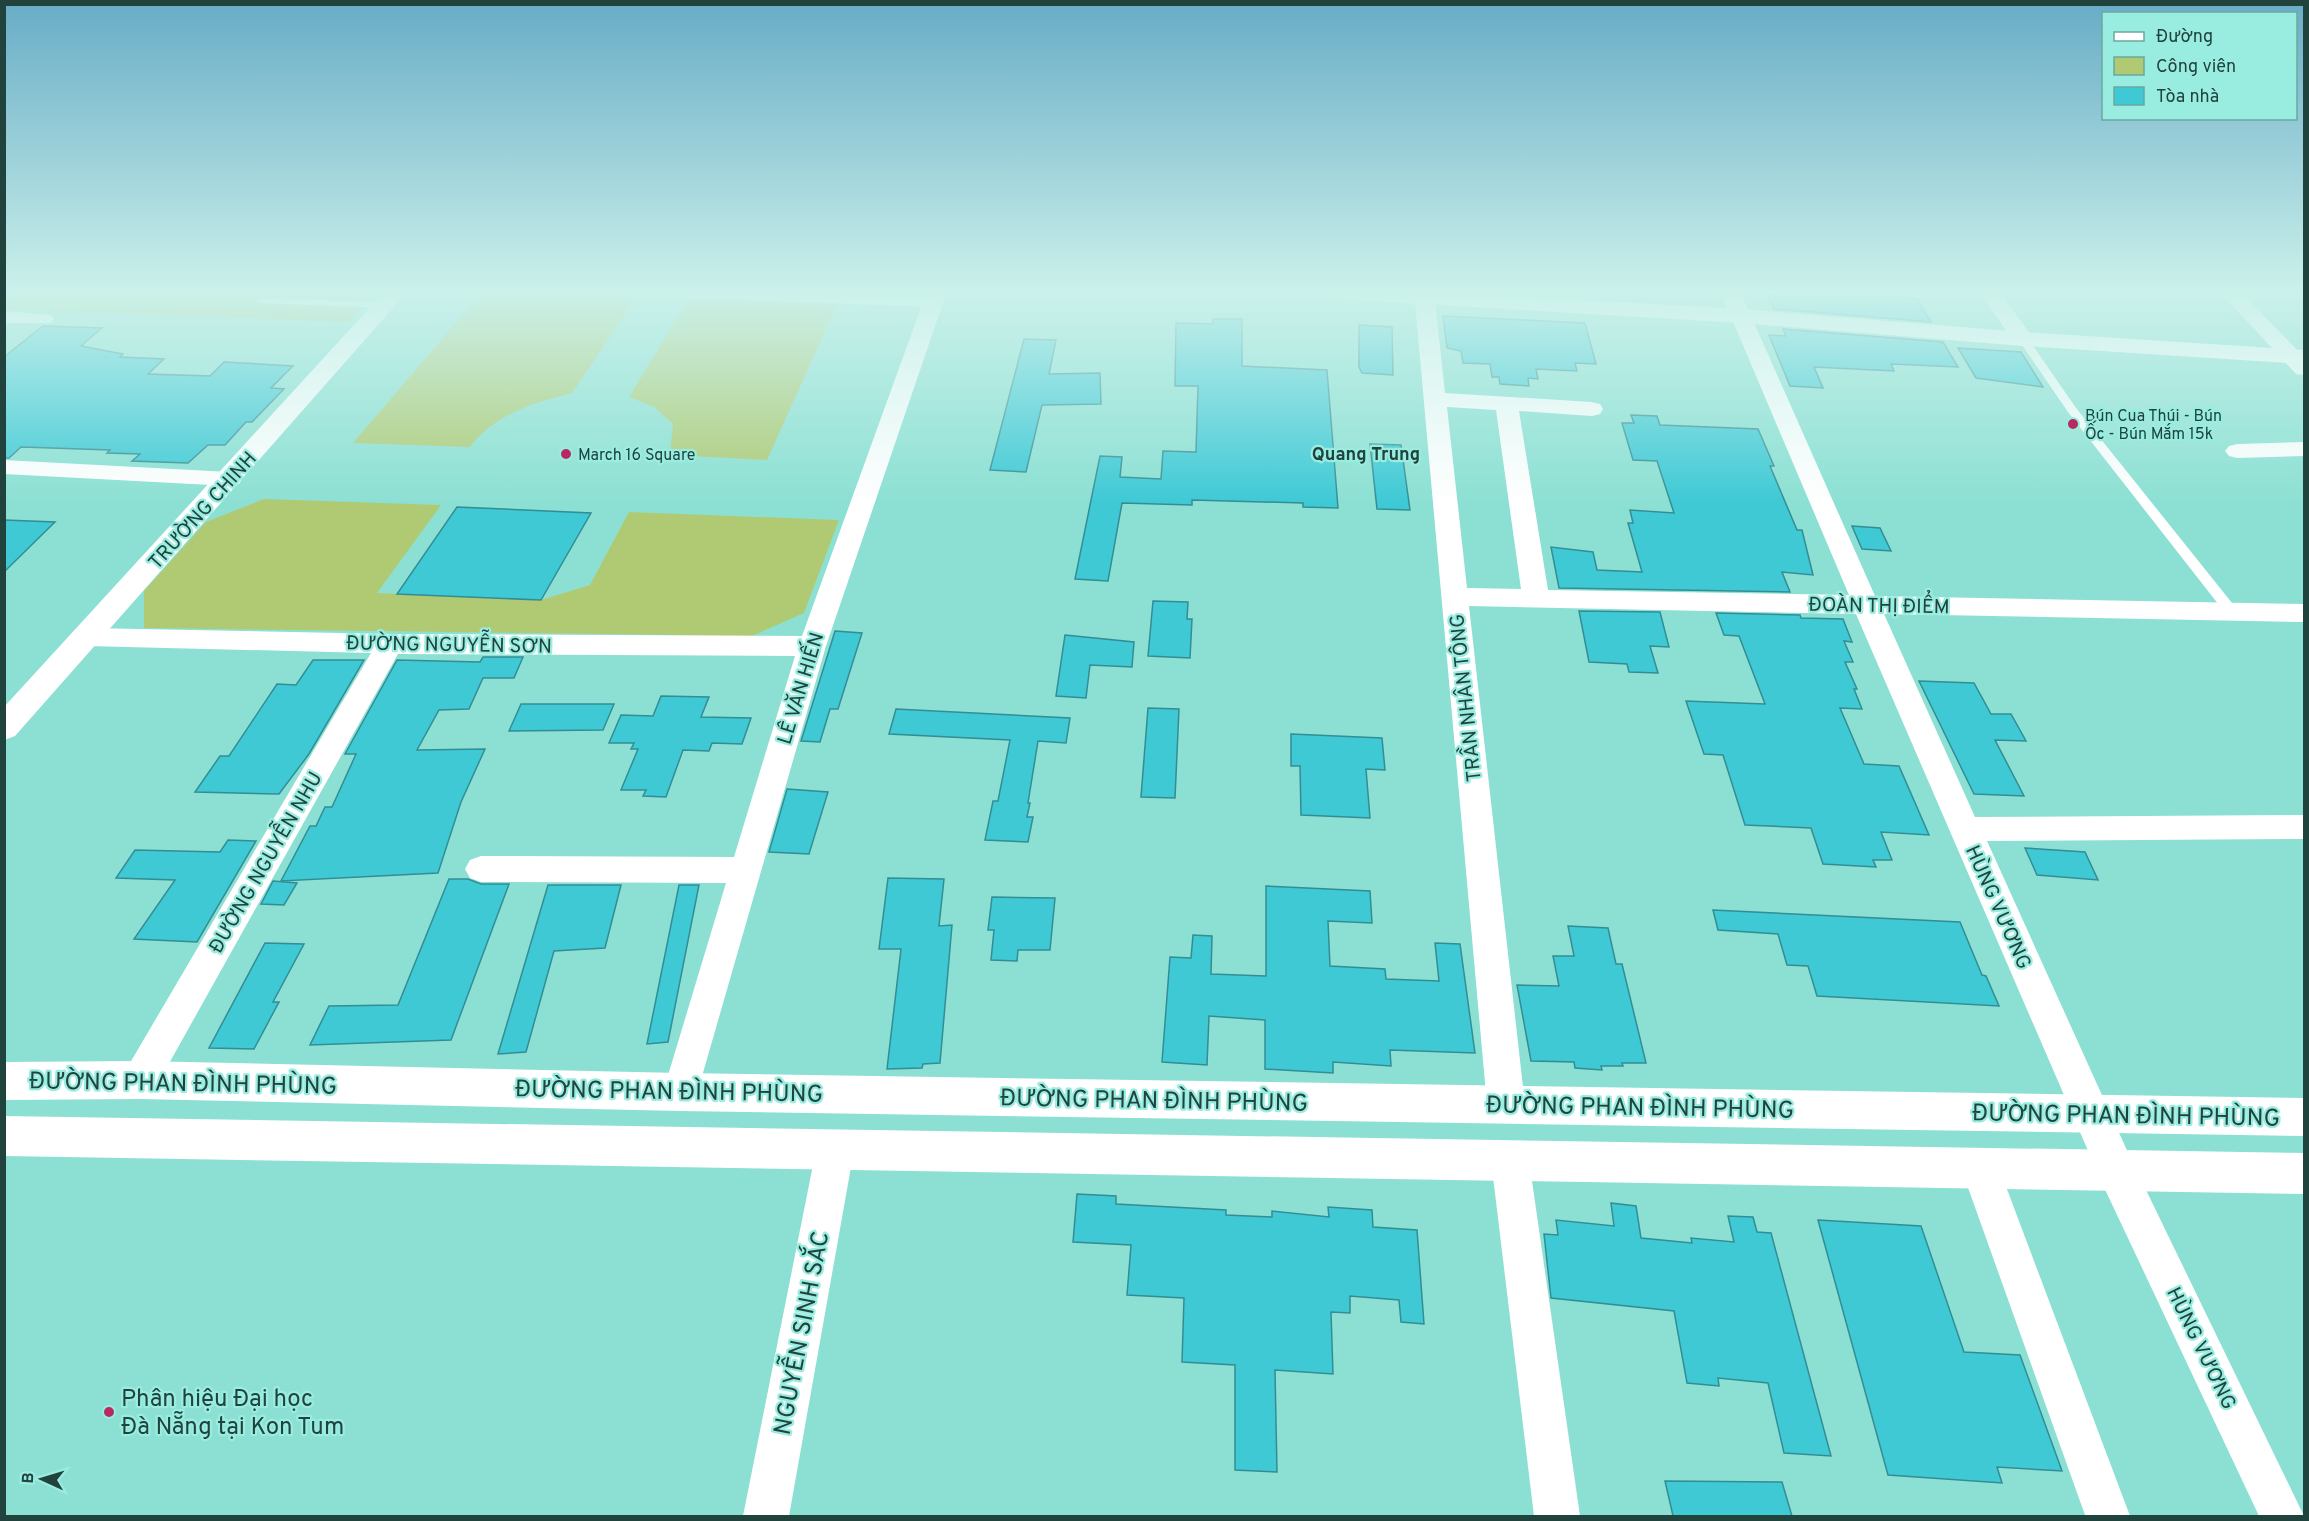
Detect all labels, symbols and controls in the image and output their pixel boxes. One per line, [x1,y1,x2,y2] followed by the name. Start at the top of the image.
[2102,12,2297,120] legend
[2156,26,2213,49] text: Đường
[2156,56,2236,79] text: Công viên
[2156,86,2219,109] text: Tòa nhà
[2085,407,2222,445] place label: Bún Cua Thúi - Bún Ốc - Bún Mắm 15k
[2066,417,2080,431] marker: Bún Cua Thúi - Bún Ốc - Bún Mắm 15k
[1312,444,1420,467] district label: Quang Trung
[142,446,263,576] street label: TRƯỜNG CHINH
[578,446,695,466] place label: March 16 Square
[559,447,573,461] marker: March 16 Square
[1808,586,1950,621] street label: ĐOÀN THỊ ĐIỂM
[1440,613,1489,784] street label: TRẦN NHÂN TÔNG
[346,625,552,661] street label: ĐƯỜNG NGUYỄN SƠN
[768,628,831,748] street label: LÊ VĂN HIẾN
[199,765,329,958] street label: ĐƯỜNG NGUYỄN NHU
[1958,841,2038,974] street label: HÙNG VƯƠNG
[28,1065,337,1103] street label: ĐƯỜNG PHAN ĐÌNH PHÙNG
[514,1073,823,1111] street label: ĐƯỜNG PHAN ĐÌNH PHÙNG
[999,1082,1308,1120] street label: ĐƯỜNG PHAN ĐÌNH PHÙNG
[1485,1089,1794,1127] street label: ĐƯỜNG PHAN ĐÌNH PHÙNG
[1971,1097,2280,1135] street label: ĐƯỜNG PHAN ĐÌNH PHÙNG
[762,1228,837,1438] street label: NGUYỄN SINH SẮC
[2159,1283,2243,1414] street label: HÙNG VƯƠNG
[121,1385,344,1443] place label: Phân hiệu Đại học Đà Nẵng tại Kon Tum
[102,1405,116,1419] marker: Phân hiệu Đại học Đà Nẵng tại Kon Tum
[12,1449,72,1509] north arrow
[19,1472,39,1484] text: B

